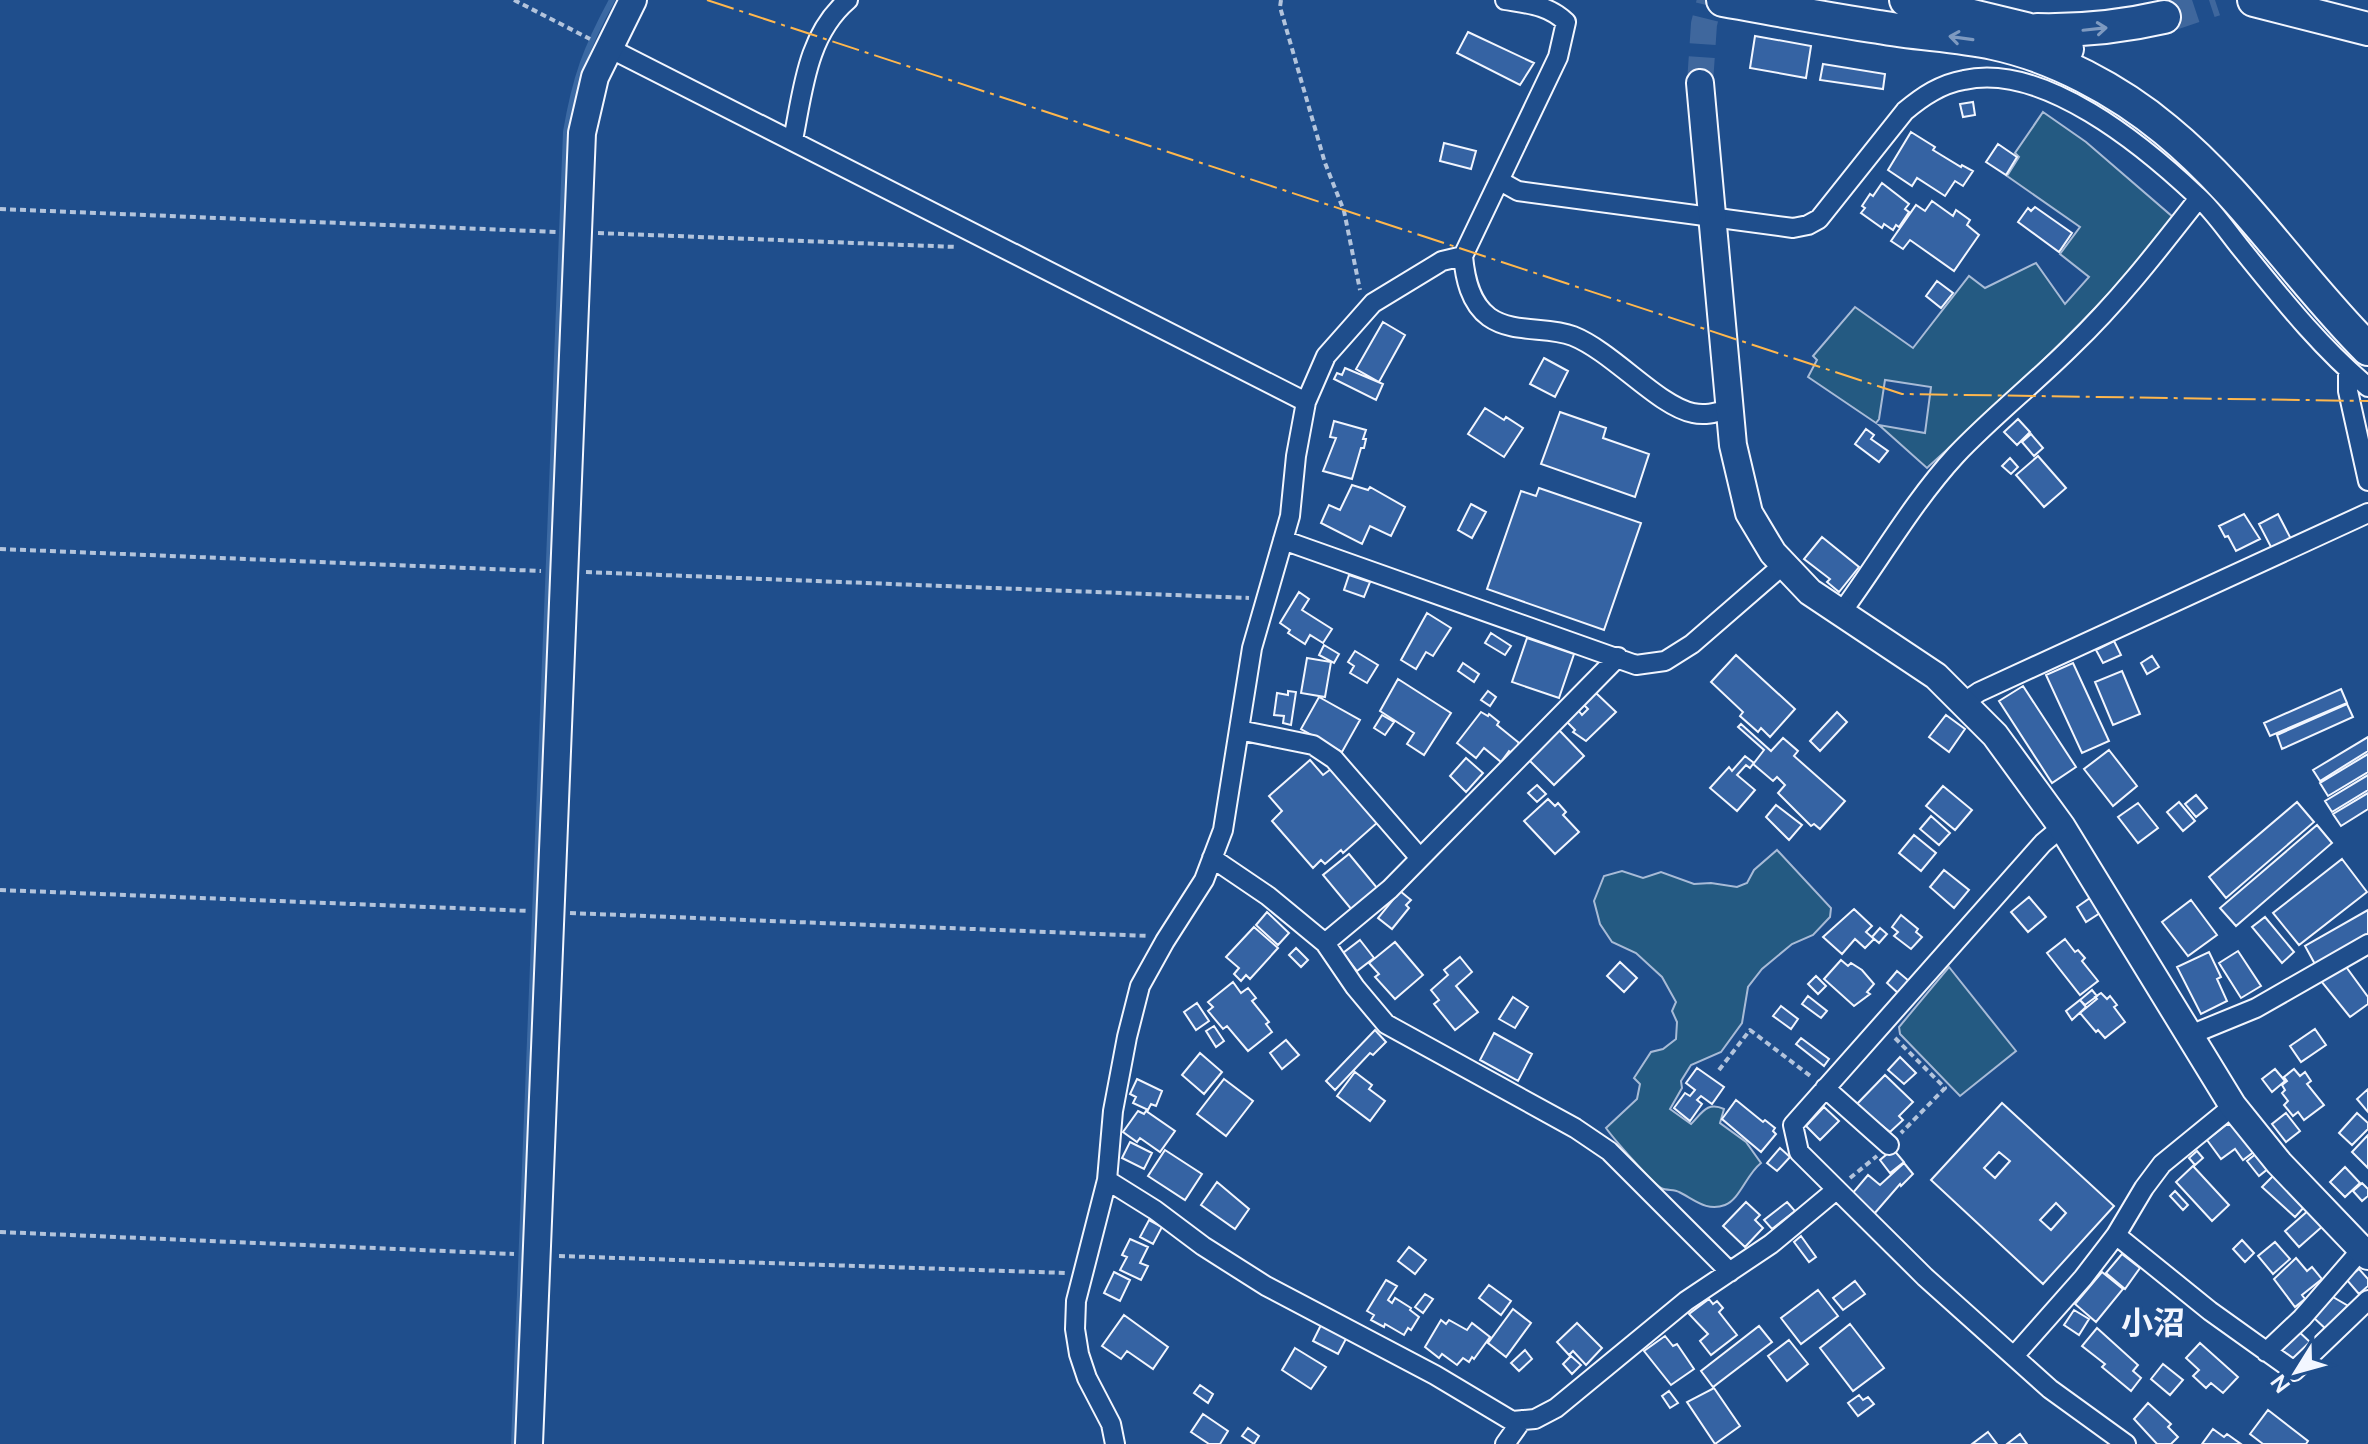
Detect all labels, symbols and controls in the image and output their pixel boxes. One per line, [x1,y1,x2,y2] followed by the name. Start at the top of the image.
[2082,21,2108,36] one-way arrow
[1949,30,1974,45] one-way arrow
[2121,1302,2185,1344] district label: 小沼
[2256,1332,2336,1412] north arrow
[2264,1369,2297,1399] text: N

